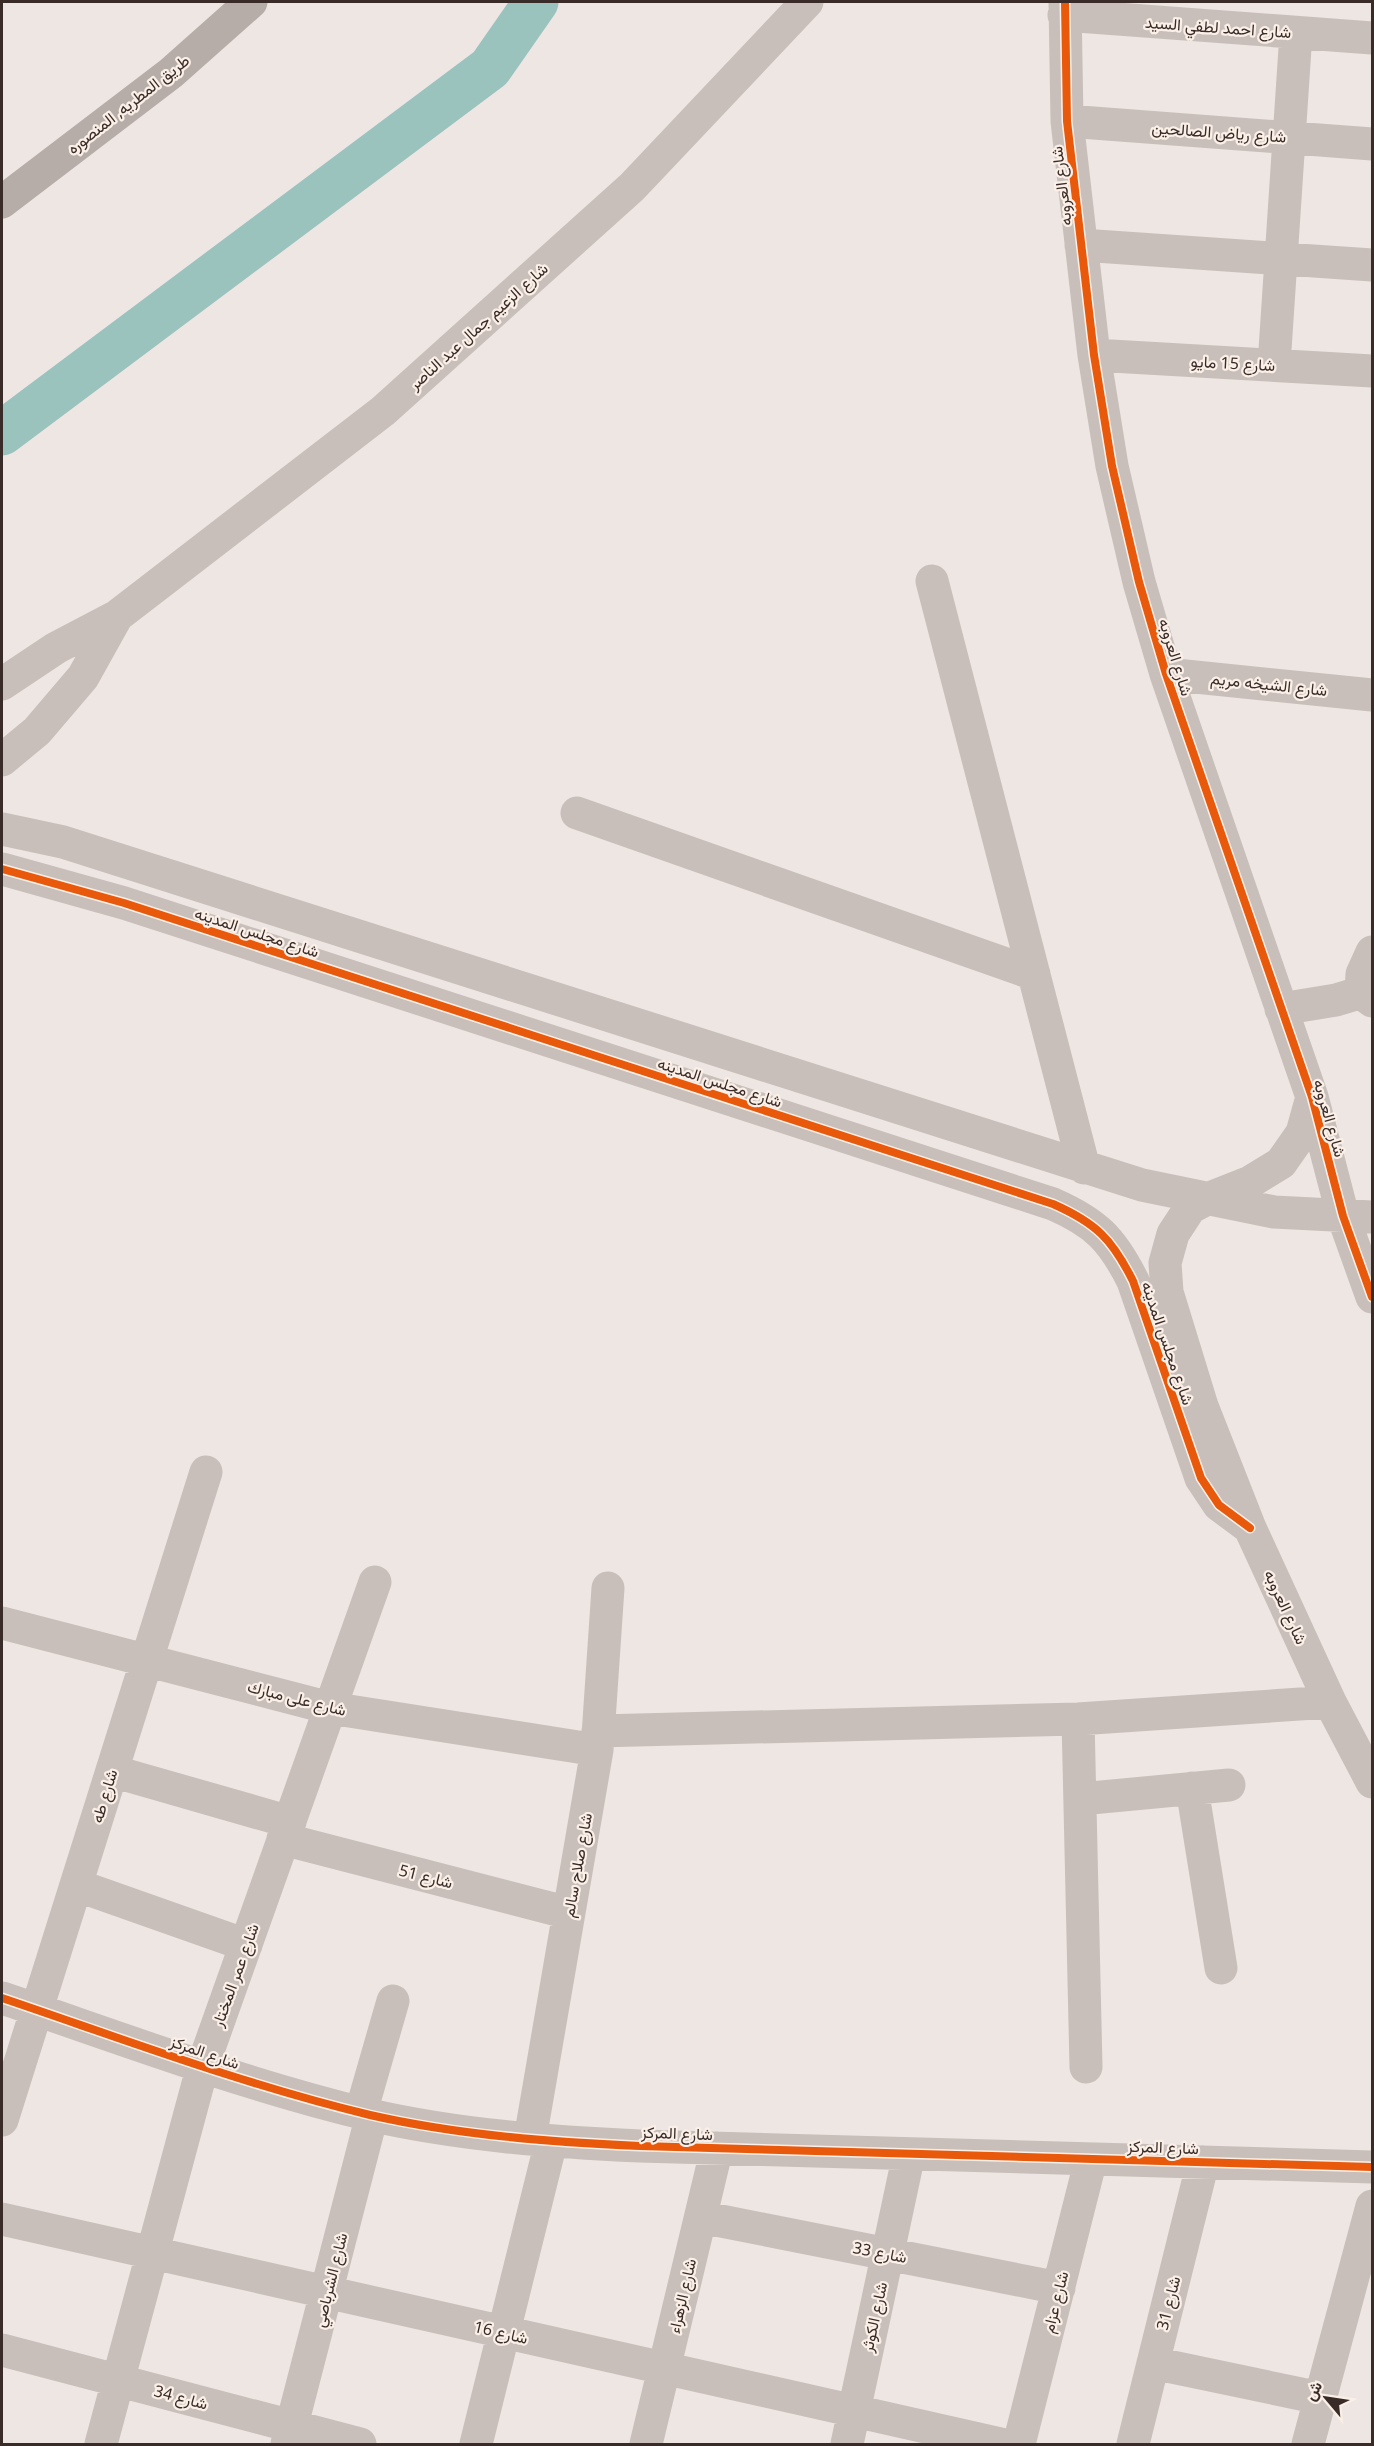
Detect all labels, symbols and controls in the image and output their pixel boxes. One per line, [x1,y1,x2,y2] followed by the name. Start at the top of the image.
[1144,11,1292,46] street label: شارع احمد لطفي السيد
[62,49,194,159] street label: طريق المطريه, المنصوره
[1151,116,1287,149] street label: شارع رياض الصالحين
[1045,145,1078,227] street label: شارع العروبه
[403,257,553,396] street label: شارع الزعيم جمال عبد الناصر
[1190,350,1276,377] street label: شارع 15 مايو
[1153,616,1198,699] street label: شارع العروبه
[1209,667,1328,702] street label: شارع الشيخه مريم
[192,902,322,963] street label: شارع مجلس المدينه
[655,1052,785,1113] street label: شارع مجلس المدينه
[1307,1077,1352,1160] street label: شارع العروبه
[1136,1278,1199,1408] street label: شارع مجلس المدينه
[1258,1566,1313,1648] street label: شارع العروبه
[245,1675,349,1722] street label: شارع على مبارك
[85,1766,124,1826] street label: شارع طه
[557,1811,598,1919] street label: شارع صلاح سالم
[397,1859,455,1894] street label: شارع 51
[206,1920,265,2031] street label: شارع عمر المختار
[166,2030,243,2075] street label: شارع المركز
[640,2121,713,2146] street label: شارع المركز
[1126,2135,1199,2160] street label: شارع المركز
[308,2230,355,2330] street label: شارع الشرباصي
[851,2236,909,2269] street label: شارع 33
[663,2257,702,2336] street label: شارع الزهراء
[1037,2269,1074,2335] street label: شارع عزام
[1151,2274,1186,2332] street label: شارع 31
[856,2280,893,2355] street label: شارع الكوثر
[472,2315,530,2350] street label: شارع 16
[1296,2368,1356,2428] north arrow
[1299,2377,1327,2404] text: ش
[151,2379,210,2416] street label: شارع 34

